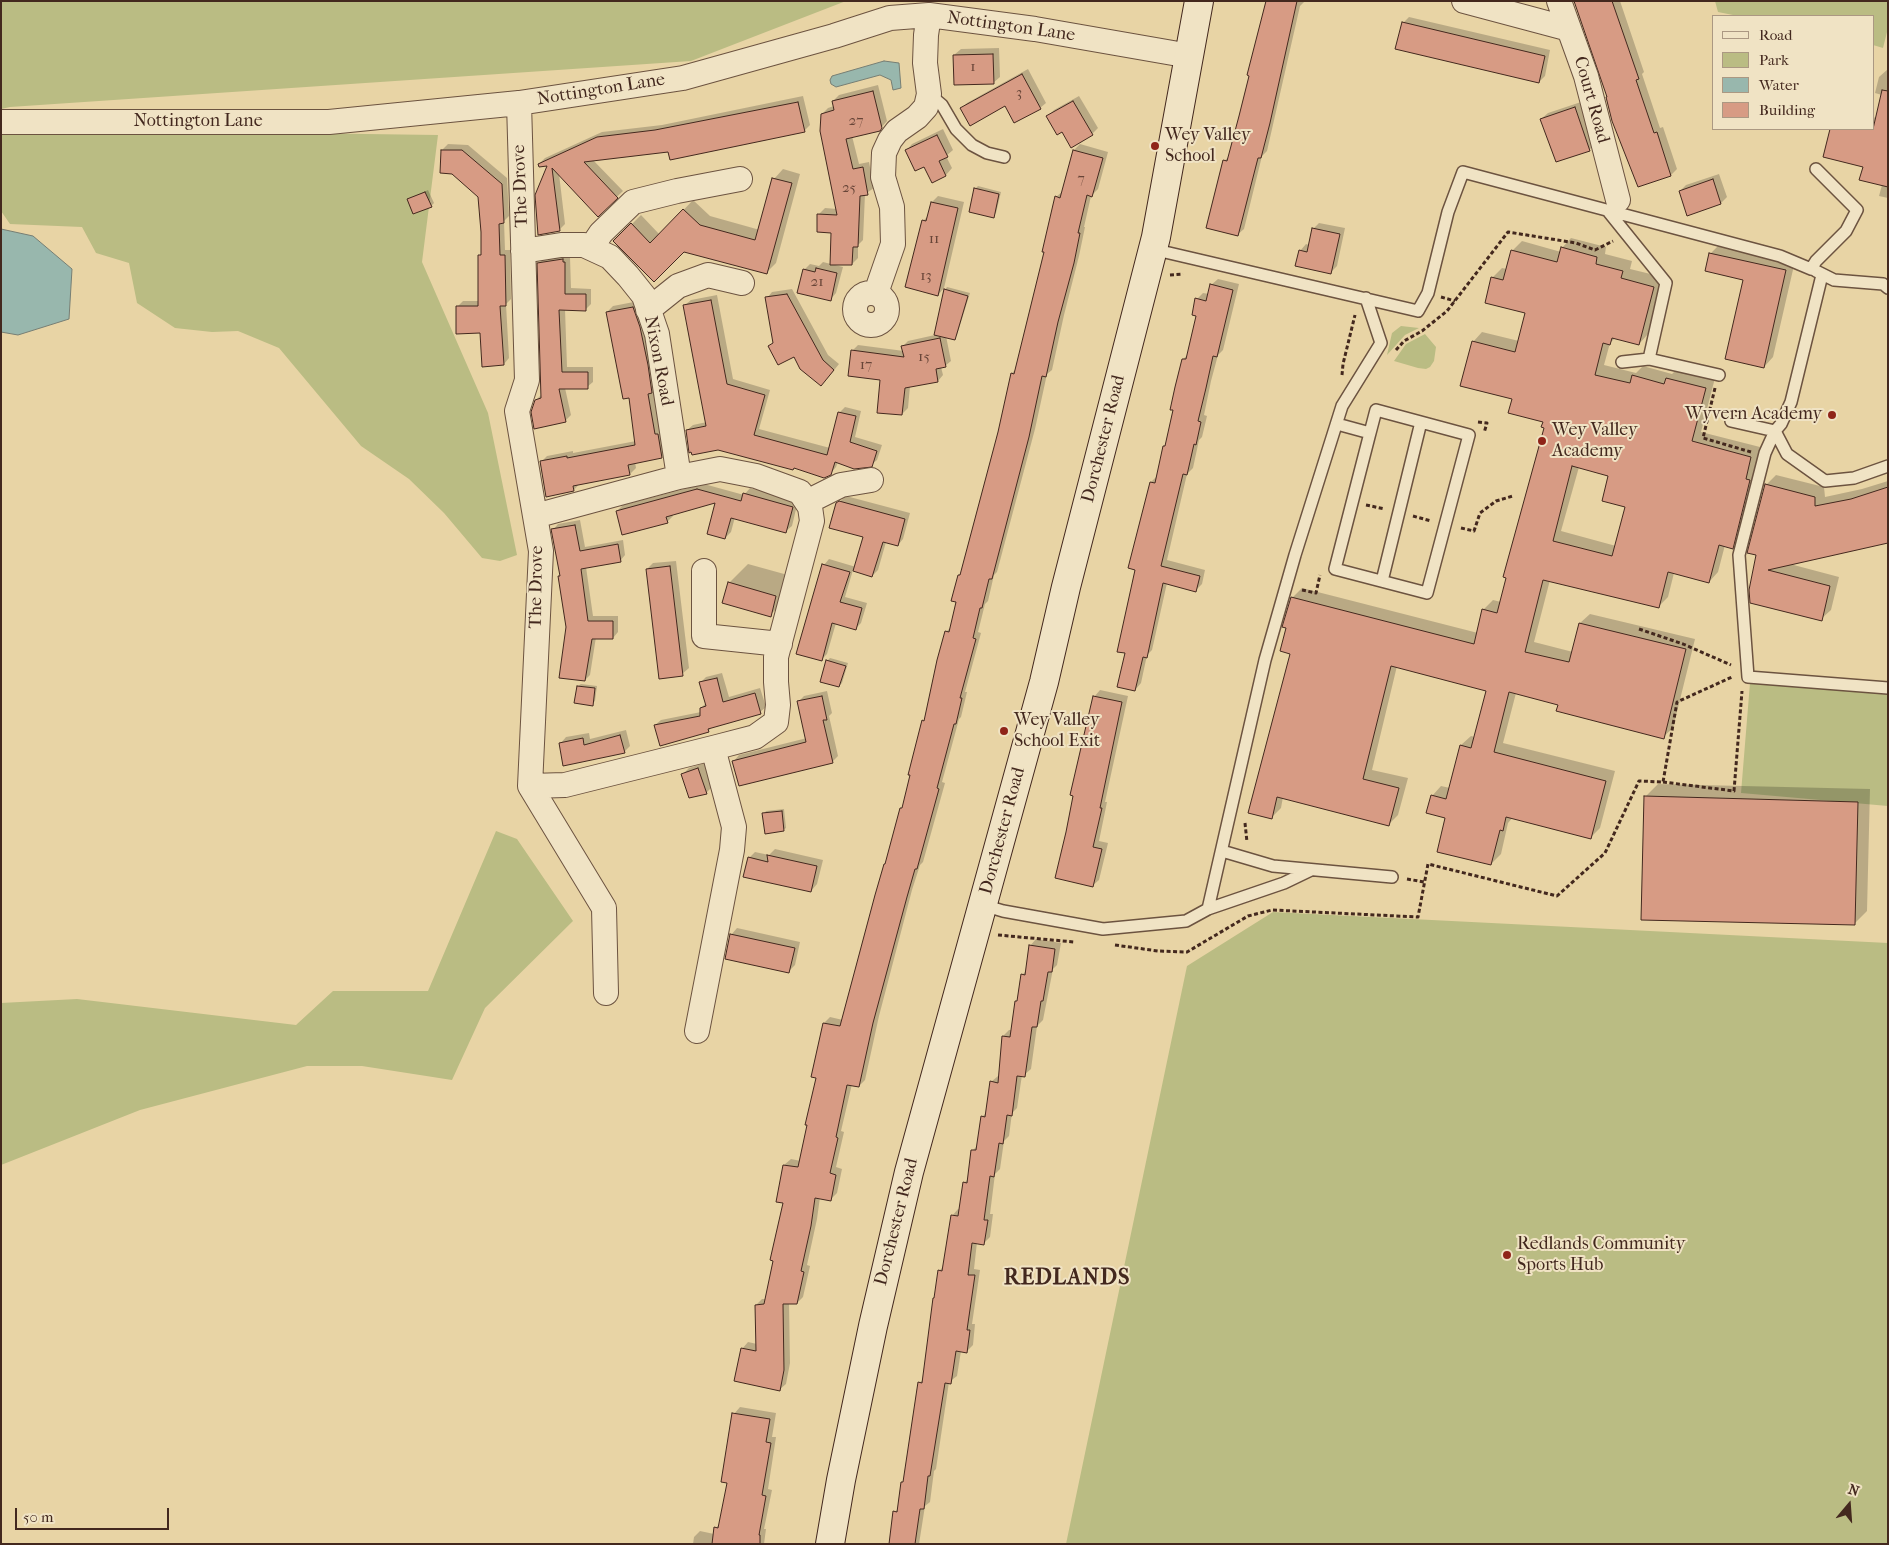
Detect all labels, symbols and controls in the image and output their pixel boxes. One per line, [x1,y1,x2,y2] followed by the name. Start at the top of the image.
[946,7,1076,47] street label: Nottington Lane
[1712,15,1874,130] legend
[1759,26,1792,44] text: Road
[1759,51,1789,69] text: Park
[1568,54,1614,146] street label: Court Road
[970,58,976,76] house number: 1
[536,69,666,111] street label: Nottington Lane
[1759,76,1799,94] text: Water
[1016,84,1022,102] house number: 3
[1759,101,1815,119] text: Building
[133,111,263,133] street label: Nottington Lane
[849,112,863,130] house number: 27
[1165,125,1251,168] place label: Wey Valley School
[1149,140,1161,152] marker: Wey Valley School
[509,144,533,228] street label: The Drove
[1077,170,1085,188] house number: 7
[842,179,856,197] house number: 25
[929,230,939,248] house number: 11
[920,267,932,285] house number: 13
[810,273,824,291] house number: 21
[639,314,677,408] street label: Nixon Road
[918,348,930,366] house number: 15
[860,356,872,374] house number: 17
[1078,373,1130,505] street label: Dorchester Road
[1685,404,1822,426] place label: Wyvern Academy
[1826,409,1838,421] marker: Wyvern Academy
[1552,420,1638,462] place label: Wey Valley Academy
[1536,435,1548,447] marker: Wey Valley Academy
[525,545,549,629] street label: The Drove
[1014,710,1100,752] place label: Wey Valley School Exit
[998,725,1010,737] marker: Wey Valley School Exit
[976,765,1030,897] street label: Dorchester Road
[871,1156,923,1288] street label: Dorchester Road
[1517,1234,1685,1276] place label: Redlands Community Sports Hub
[1501,1249,1513,1261] marker: Redlands Community Sports Hub
[1003,1266,1131,1292] district label: REDLANDS
[1824,1480,1874,1530] north arrow
[1846,1481,1861,1500] text: N
[18,1498,171,1530] scale bar
[23,1508,53,1526] text: 50 m

